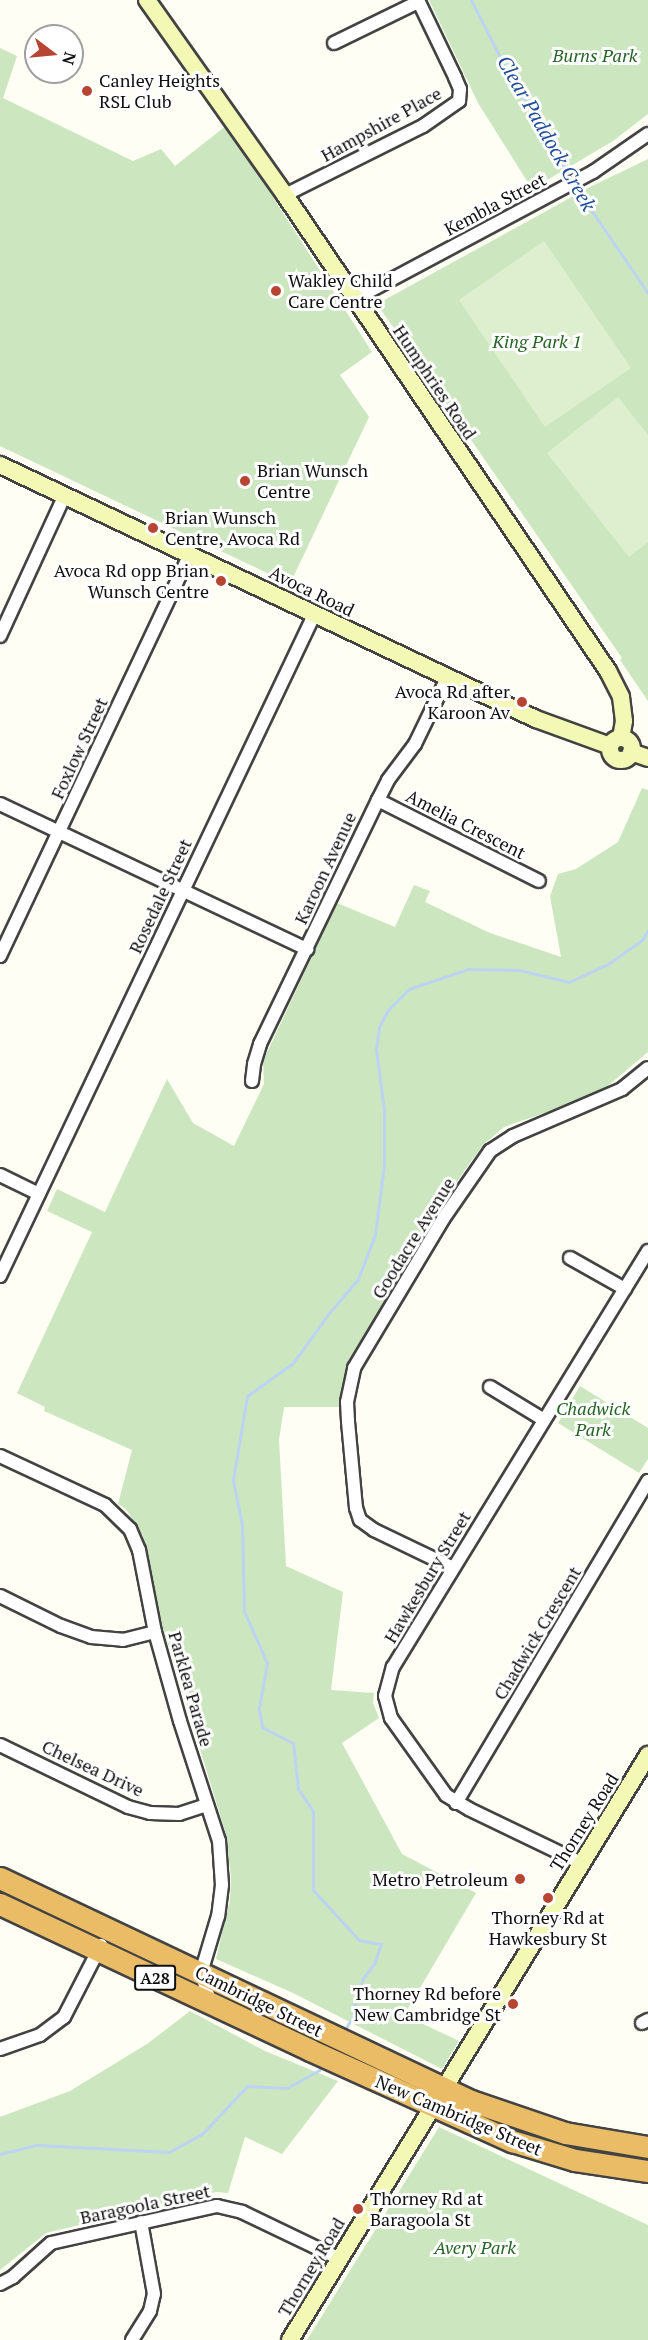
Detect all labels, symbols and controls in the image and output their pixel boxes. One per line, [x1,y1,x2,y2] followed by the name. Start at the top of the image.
[24,24,84,84] north arrow
[553,44,637,66] park label: Burns Park
[57,50,82,67] text: N
[493,51,601,215] water label: Clear Paddock Creek
[99,70,220,112] place label: Canley Heights RSL Club
[317,82,445,166] street label: Hampshire Place
[80,84,94,98] marker: Canley Heights RSL Club
[440,168,550,240] street label: Kembla Street
[288,270,393,312] place label: Wakley Child Care Centre
[269,284,283,298] marker: Wakley Child Care Centre
[389,321,481,443] street label: Humphries Road
[493,330,581,352] park label: King Park 1
[257,460,368,502] place label: Brian Wunsch Centre
[238,474,252,488] marker: Brian Wunsch Centre
[165,507,301,550] place label: Brian Wunsch Centre, Avoca Rd
[146,521,160,535] marker: Brian Wunsch Centre, Avoca Rd
[54,560,209,602] place label: Avoca Rd opp Brian Wunsch Centre
[266,561,358,621] street label: Avoca Road
[214,574,228,588] marker: Avoca Rd opp Brian Wunsch Centre
[395,681,510,724] place label: Avoca Rd after Karoon Av
[46,694,112,802] street label: Foxlow Street
[515,695,529,709] marker: Avoca Rd after Karoon Av
[403,785,529,863] street label: Amelia Crescent
[290,808,360,928] street label: Karoon Avenue
[124,835,196,957] street label: Rosedale Street
[367,1173,459,1303] street label: Goodacre Avenue
[556,1398,630,1440] park label: Chadwick Park
[379,1507,475,1647] street label: Hawkesbury Street
[489,1562,585,1704] street label: Chadwick Crescent
[164,1629,218,1749] street label: Parklea Parade
[39,1735,147,1801] street label: Chelsea Drive
[545,1769,623,1875] street label: Thorney Road
[372,1868,508,1890] place label: Metro Petroleum
[513,1872,527,1886] marker: Metro Petroleum
[541,1891,555,1905] marker: Thorney Rd at Hawkesbury St
[489,1907,607,1950] place label: Thorney Rd at Hawkesbury St
[192,1961,326,2041] street label: Cambridge Street
[134,1965,176,1991] road number: A28
[353,1983,501,2026] place label: Thorney Rd before New Cambridge St
[506,1997,520,2011] marker: Thorney Rd before New Cambridge St
[372,2070,546,2160] street label: New Cambridge Street
[78,2180,212,2228] street label: Baragoola Street
[370,2188,483,2230] place label: Thorney Rd at Baragoola St
[351,2202,365,2216] marker: Thorney Rd at Baragoola St
[273,2214,349,2320] street label: Thorney Road
[434,2236,516,2258] park label: Avery Park

